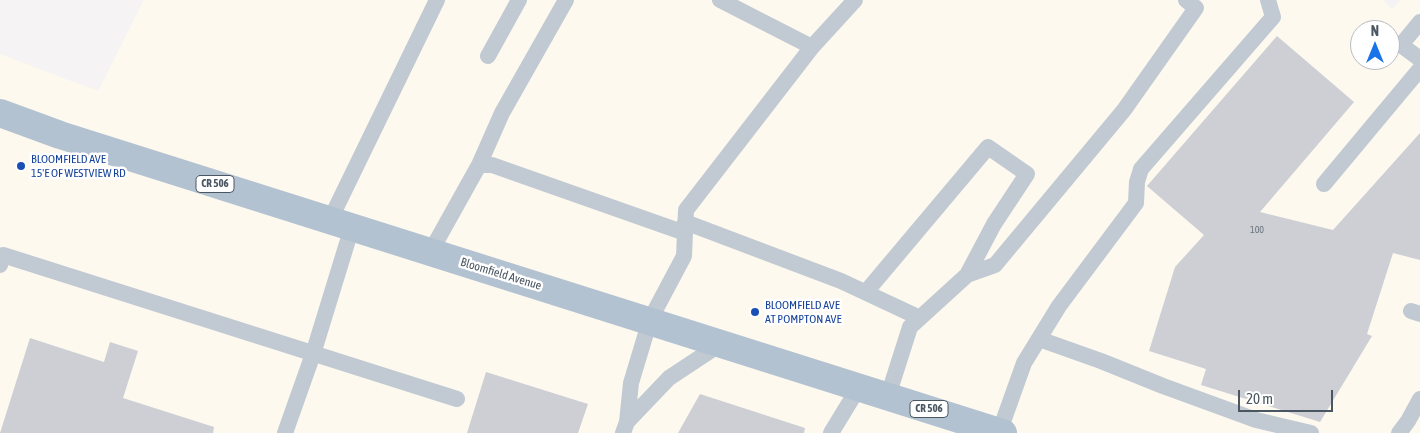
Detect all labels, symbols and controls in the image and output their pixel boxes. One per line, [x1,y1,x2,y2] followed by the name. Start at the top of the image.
[1350,20,1400,70] north arrow
[1371,23,1379,39] text: N
[31,152,126,180] place label: BLOOMFIELD AVE 15'E OF WESTVIEW RD
[15,160,27,172] marker: BLOOMFIELD AVE 15'E OF WESTVIEW RD
[196,175,234,192] road number: CR 506
[1250,224,1264,236] house number: 100
[459,255,543,293] street label: Bloomfield Avenue
[765,298,842,326] place label: BLOOMFIELD AVE AT POMPTON AVE
[749,306,761,318] marker: BLOOMFIELD AVE AT POMPTON AVE
[1240,380,1335,412] scale bar
[1246,390,1273,407] text: 20 m
[910,400,948,418] road number: CR 506

